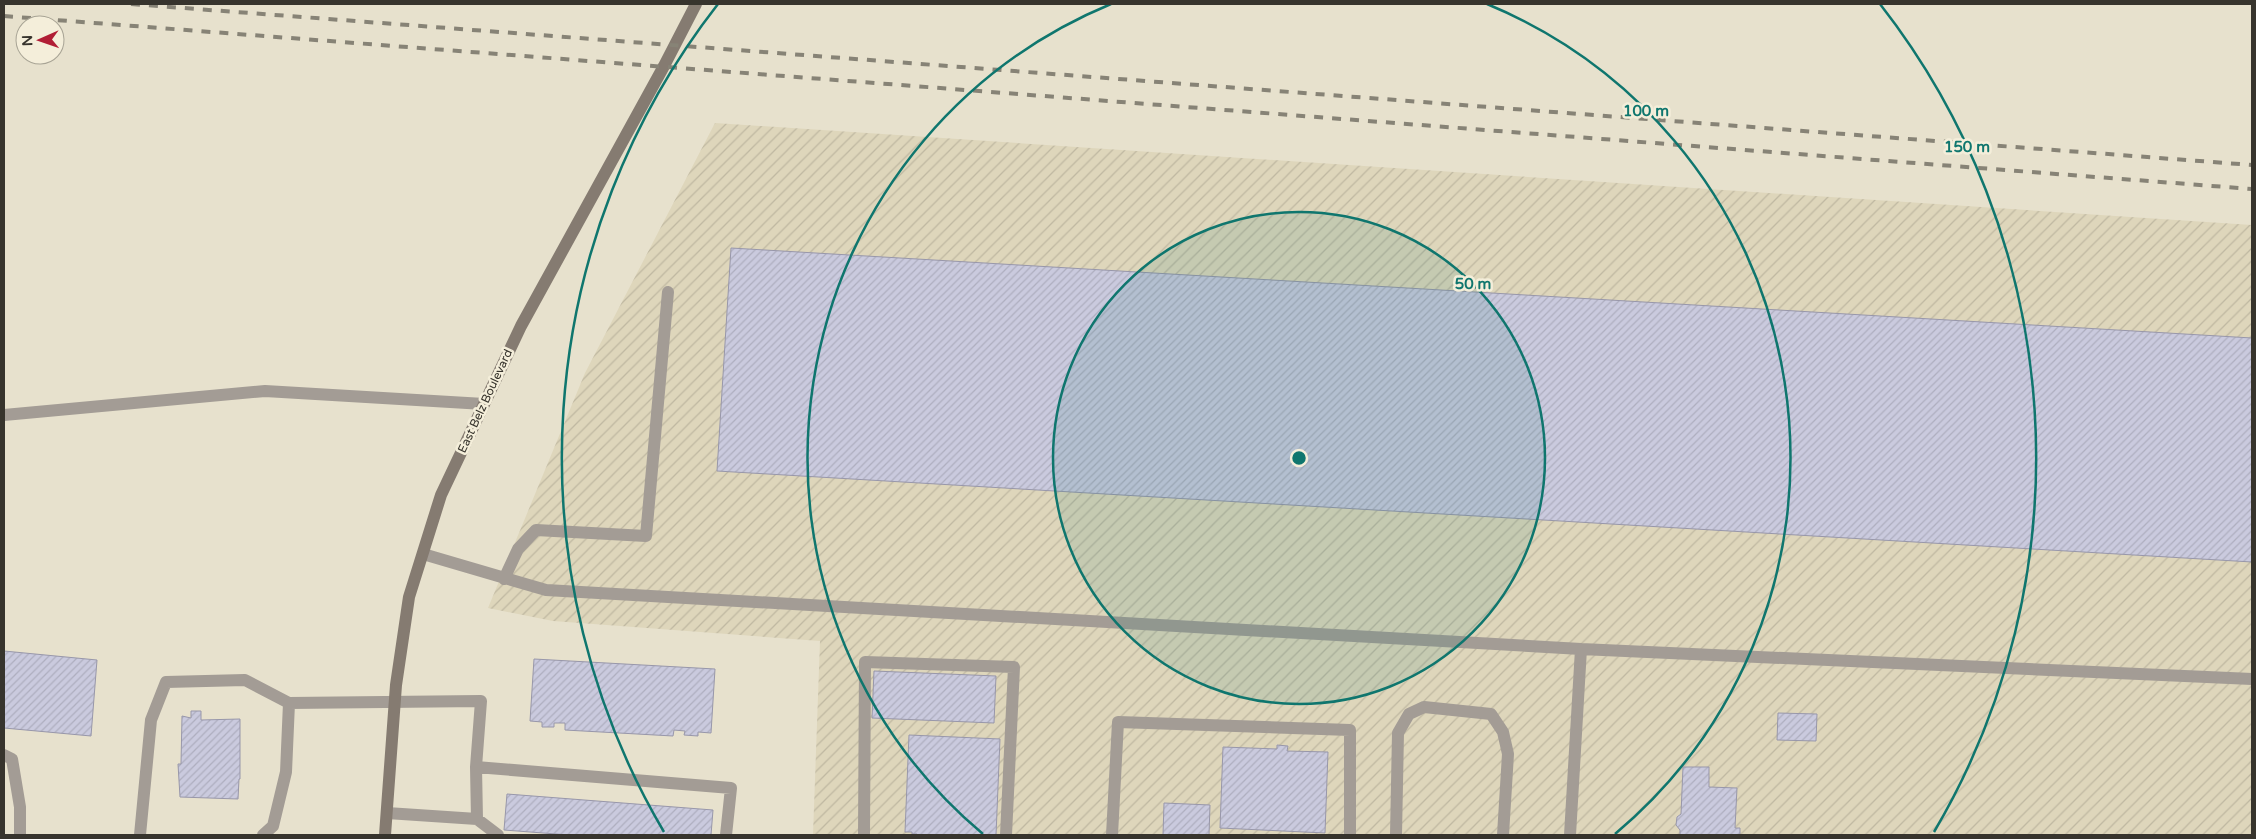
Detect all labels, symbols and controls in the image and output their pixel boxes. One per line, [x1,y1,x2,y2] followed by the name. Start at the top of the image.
[15,15,65,65] north arrow
[19,35,36,46] text: N
[1623,102,1669,120] text: 100 m
[1944,138,1990,156] text: 150 m
[1455,275,1491,293] text: 50 m
[455,347,515,455] street label: East Belz Boulevard
[1290,449,1308,467] centre of rings

